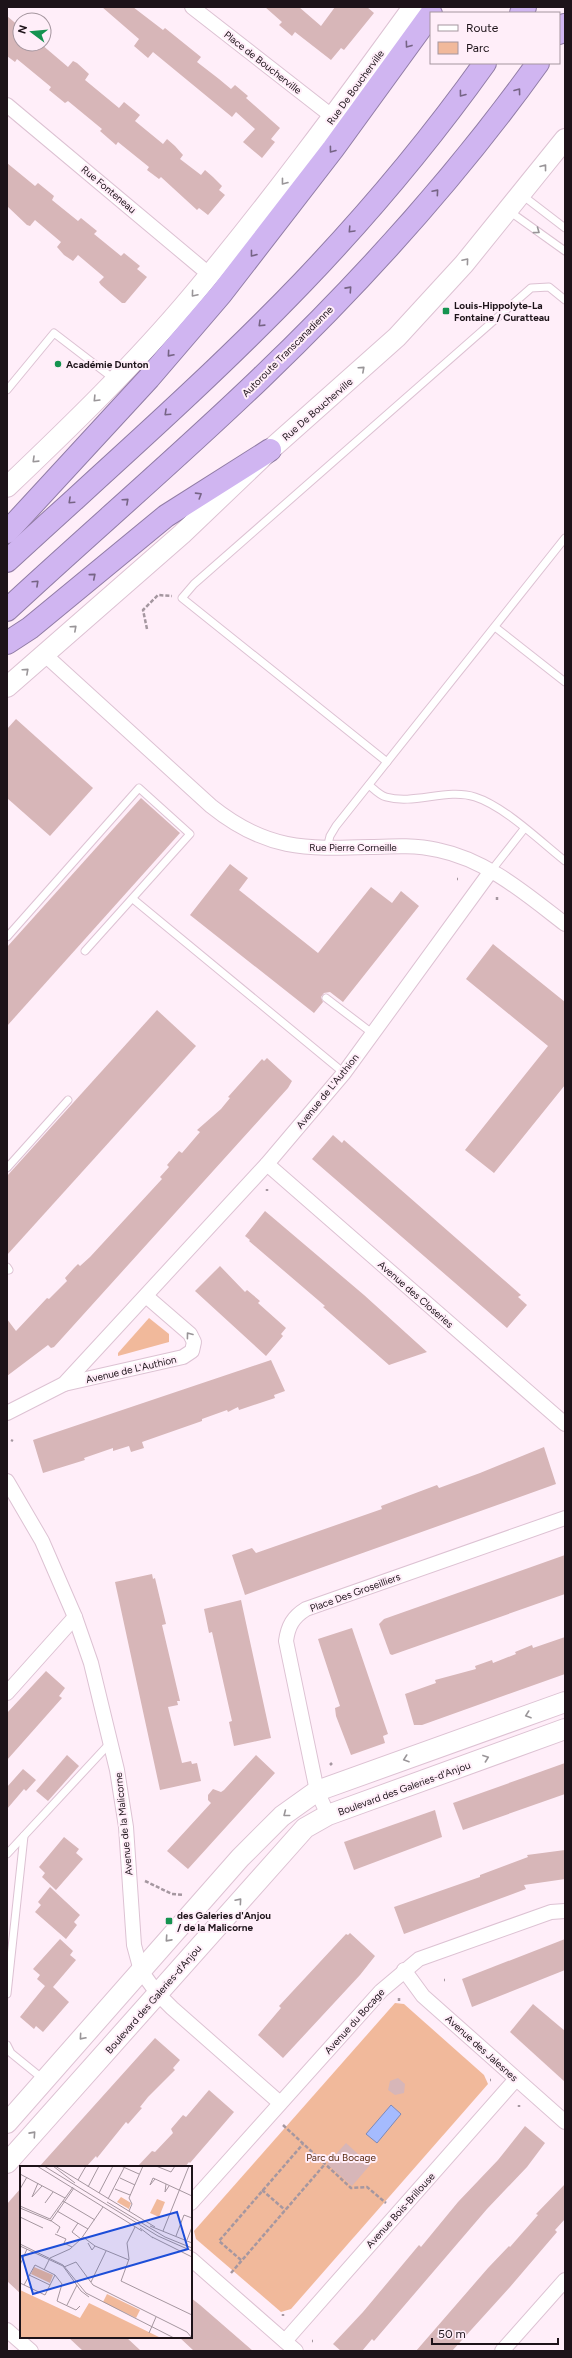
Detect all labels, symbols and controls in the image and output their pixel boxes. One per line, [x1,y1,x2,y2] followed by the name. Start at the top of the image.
[12,12,52,52] north arrow
[430,12,560,64] legend
[466,21,499,35] text: Route
[15,23,30,35] text: N
[221,28,305,97] street label: Place de Boucherville
[406,41,413,48] one-way arrow
[466,41,490,55] text: Parc
[324,47,387,127] street label: Rue De Boucherville
[513,88,520,95] one-way arrow
[460,90,467,97] one-way arrow
[330,146,337,153] one-way arrow
[79,163,139,216] street label: Rue Fonteneau
[539,165,546,172] one-way arrow
[282,177,289,184] one-way arrow
[431,189,438,197] one-way arrow
[349,225,356,233] one-way arrow
[533,226,540,234] one-way arrow
[251,250,258,257] one-way arrow
[462,258,469,265] one-way arrow
[344,286,351,293] one-way arrow
[191,289,198,296] one-way arrow
[454,299,550,324] place label: Louis-Hippolyte-La Fontaine / Curatteau
[239,303,336,400] street label: Autoroute Transcanadienne
[441,306,451,316] marker: Louis-Hippolyte-La Fontaine / Curatteau
[258,319,266,327] one-way arrow
[167,349,175,357] one-way arrow
[66,358,149,371] place label: Académie Dunton
[53,359,63,369] marker: Académie Dunton
[358,367,365,374] one-way arrow
[279,375,356,444] street label: Rue De Boucherville
[93,394,101,402] one-way arrow
[164,408,172,416] one-way arrow
[32,455,40,463] one-way arrow
[195,493,202,500] one-way arrow
[69,496,76,503] one-way arrow
[121,499,128,506] one-way arrow
[88,574,95,581] one-way arrow
[31,581,38,588] one-way arrow
[69,626,76,633] one-way arrow
[21,668,28,675] one-way arrow
[309,841,397,854] street label: Rue Pierre Corneille
[293,1051,362,1131] street label: Avenue de L'Authion
[375,1258,456,1331] street label: Avenue des Closeries
[187,1332,194,1339] one-way arrow
[84,1353,178,1386] street label: Avenue de L'Authion
[308,1570,403,1615] street label: Place Des Groseilliers
[525,1711,532,1719] one-way arrow
[402,1754,409,1762] one-way arrow
[482,1755,489,1763] one-way arrow
[336,1758,472,1819] street label: Boulevard des Galeries-d'Anjou
[112,1771,135,1876] street label: Avenue de la Malicorne
[283,1810,290,1817] one-way arrow
[234,1898,241,1906] one-way arrow
[177,1909,271,1934] place label: des Galeries d'Anjou / de la Malicorne
[164,1916,174,1926] marker: des Galeries d'Anjou / de la Malicorne
[166,1935,173,1942] one-way arrow
[103,1942,204,2056] street label: Boulevard des Galeries-d'Anjou
[321,1985,388,2057] street label: Avenue du Bocage
[443,2012,521,2085] street label: Avenue des Jalesnes
[80,2033,87,2040] one-way arrow
[28,2131,36,2139] one-way arrow
[306,2151,376,2164] park label: Parc du Bocage
[20,2166,192,2338] inset map
[363,2170,438,2251] street label: Avenue Bois-Brillouse
[432,2320,558,2346] scale bar
[438,2327,466,2341] text: 50 m

